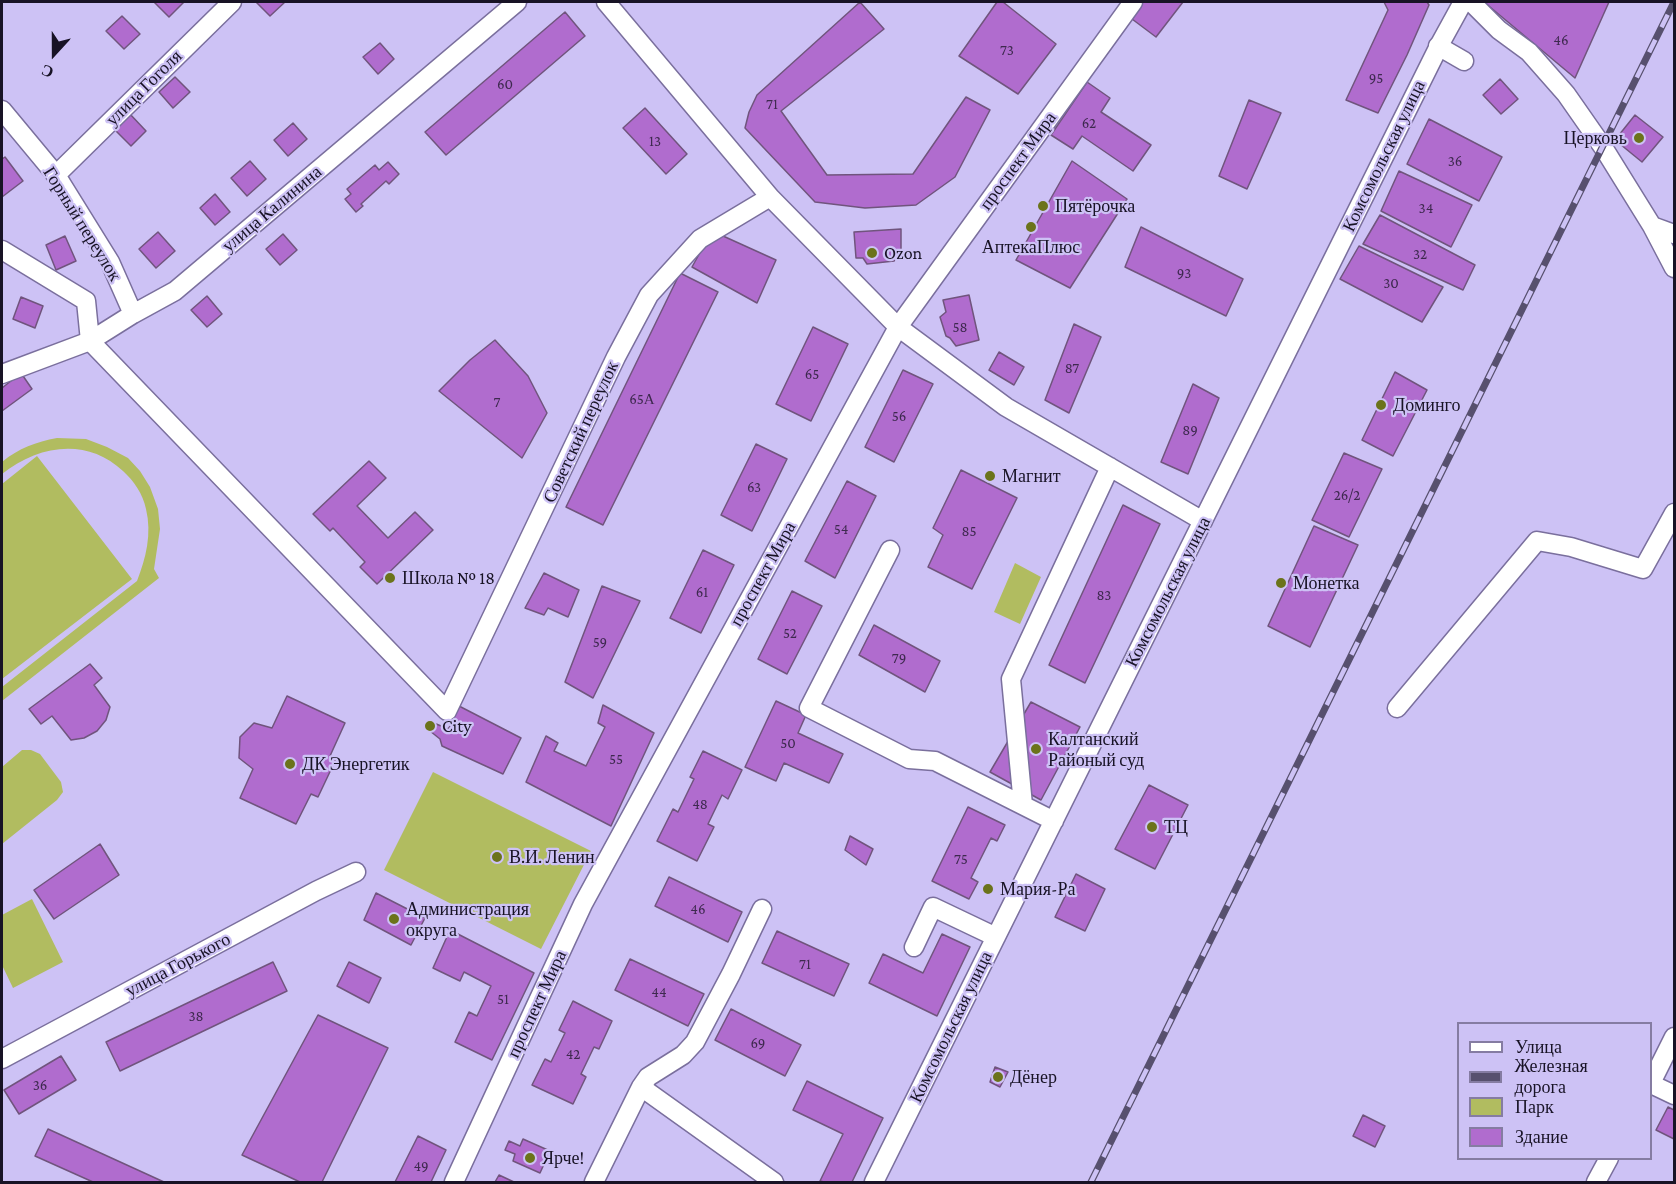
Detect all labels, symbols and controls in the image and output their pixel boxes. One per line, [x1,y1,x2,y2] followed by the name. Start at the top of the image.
[24,24,84,84] north arrow
[1553,31,1569,49] house number: 46
[1000,41,1014,59] house number: 73
[102,46,186,130] street label: улица Гоголя
[39,61,56,81] text: С
[1369,69,1383,87] house number: 95
[497,75,513,93] house number: 60
[1338,77,1430,235] street label: Комсомольская улица
[766,95,778,113] house number: 71
[975,108,1061,214] street label: проспект Мира
[1082,114,1096,132] house number: 62
[1563,127,1627,149] place label: Церковь
[1632,131,1646,145] marker: Церковь
[649,132,661,150] house number: 13
[1448,152,1462,170] house number: 36
[218,161,326,257] street label: улица Калинина
[38,163,126,285] street label: Горный переулок
[1055,195,1135,217] place label: Пятёрочка
[1036,199,1050,213] marker: Пятёрочка
[1419,199,1433,217] house number: 34
[1024,220,1038,234] marker: АптекаПлюс
[982,236,1080,258] place label: АптекаПлюс
[884,242,922,264] place label: Ozon
[1413,245,1427,263] house number: 32
[865,246,879,260] marker: Ozon
[1177,264,1191,282] house number: 93
[1383,274,1399,292] house number: 30
[952,318,968,336] house number: 58
[539,358,623,506] street label: Советский переулок
[1065,359,1079,377] house number: 87
[805,365,819,383] house number: 65
[629,390,655,408] house number: 65А
[494,393,500,411] house number: 7
[1393,394,1461,416] place label: Доминго
[1374,398,1388,412] marker: Доминго
[892,407,906,425] house number: 56
[1182,421,1198,439] house number: 89
[1002,465,1061,487] place label: Магнит
[983,469,997,483] marker: Магнит
[747,478,761,496] house number: 63
[1334,486,1360,504] house number: 26/2
[1121,513,1215,671] street label: Комсомольская улица
[725,518,801,630] street label: проспект Мира
[834,520,848,538] house number: 54
[962,522,976,540] house number: 85
[402,567,495,589] place label: Школа № 18
[383,571,397,585] marker: Школа № 18
[1293,572,1360,594] place label: Монетка
[1274,576,1288,590] marker: Монетка
[696,583,708,601] house number: 61
[1097,586,1111,604] house number: 83
[783,624,797,642] house number: 52
[593,633,607,651] house number: 59
[892,649,906,667] house number: 79
[442,715,471,737] place label: City
[423,719,437,733] marker: City
[1048,728,1144,771] place label: Калтанский Районый суд
[780,734,796,752] house number: 50
[1029,742,1043,756] marker: Калтанский Районый суд
[609,750,623,768] house number: 55
[302,753,410,775] place label: ДК Энергетик
[283,757,297,771] marker: ДК Энергетик
[692,795,708,813] house number: 48
[1164,816,1188,838] place label: ТЦ
[1145,820,1159,834] marker: ТЦ
[509,846,595,868] place label: В.И. Ленин
[490,850,504,864] marker: В.И. Ленин
[954,850,968,868] house number: 75
[1000,878,1075,900] place label: Мария-Ра
[981,882,995,896] marker: Мария-Ра
[406,898,529,940] place label: Администрация округа
[690,900,706,918] house number: 46
[387,912,401,926] marker: Администрация округа
[122,928,234,1002] street label: улица Горького
[503,947,571,1061] street label: проспект Мира
[905,948,997,1106] street label: Комсомольская улица
[799,955,811,973] house number: 71
[651,983,667,1001] house number: 44
[497,990,509,1008] house number: 51
[188,1007,204,1025] house number: 38
[1457,1022,1652,1160] legend
[751,1034,765,1052] house number: 69
[1515,1037,1562,1057] text: Улица
[566,1045,580,1063] house number: 42
[1514,1056,1588,1097] text: Железная дорога
[1010,1066,1057,1088] place label: Дёнер
[991,1070,1005,1084] marker: Дёнер
[33,1076,47,1094] house number: 36
[1515,1097,1554,1117] text: Парк
[1515,1127,1568,1147] text: Здание
[542,1147,584,1169] place label: Ярче!
[523,1151,537,1165] marker: Ярче!
[413,1157,429,1175] house number: 49

